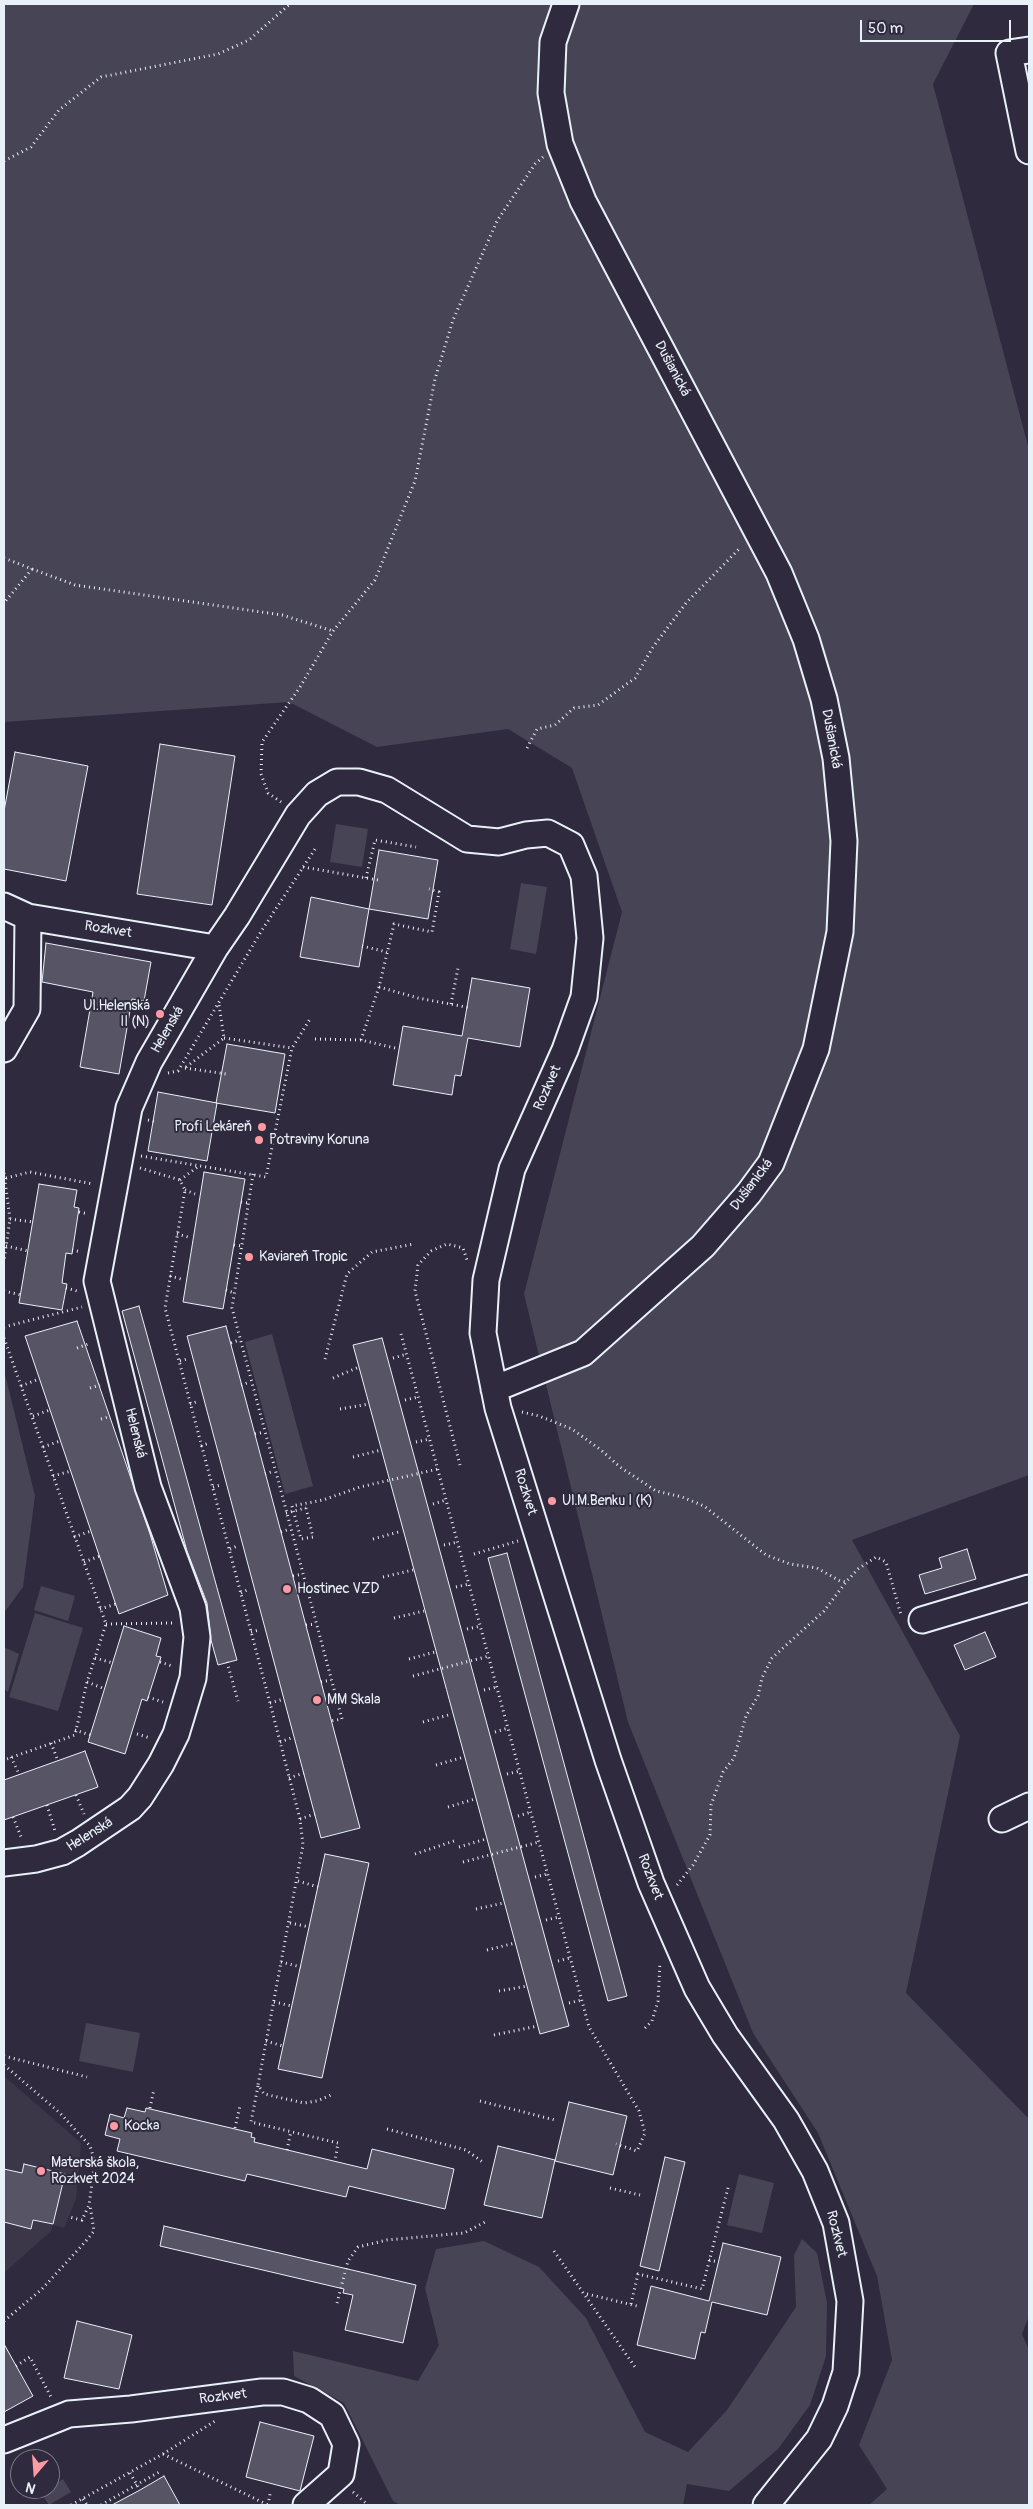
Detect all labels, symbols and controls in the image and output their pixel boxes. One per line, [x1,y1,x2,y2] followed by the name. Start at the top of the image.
[863,10,1014,42] scale bar
[868,19,903,38] text: 50 m
[650,338,694,400] street label: Dušianická
[817,708,845,770] street label: Dušianická
[83,918,133,942] street label: Rozkvet
[83,998,150,1030] place label: Ul.Helenská II (N)
[148,1004,188,1056] street label: Helenská
[154,1008,166,1020] marker: Ul.Helenská II (N)
[531,1063,565,1113] street label: Rozkvet
[174,1119,252,1135] place label: Profi Lekáreň
[256,1121,268,1133] marker: Profi Lekáreň
[269,1132,369,1148] place label: Potraviny Koruna
[253,1134,265,1146] marker: Potraviny Koruna
[727,1156,777,1214] street label: Dušianická
[259,1249,348,1265] place label: Kaviareň Tropic
[243,1251,255,1263] marker: Kaviareň Tropic
[121,1406,149,1460] street label: Helenská
[510,1467,540,1517] street label: Rozkvet
[562,1493,653,1509] place label: Ul.M.Benku I (K)
[546,1495,558,1507] marker: Ul.M.Benku I (K)
[297,1581,379,1597] place label: Hostinec VZD
[281,1583,293,1595] marker: Hostinec VZD
[327,1692,381,1708] place label: MM Skala
[311,1694,323,1706] marker: MM Skala
[64,1814,116,1856] street label: Helenská
[634,1852,666,1902] street label: Rozkvet
[124,2118,159,2134] place label: Kocka
[108,2120,120,2132] marker: Kocka
[51,2155,139,2188] place label: Materská škola, Rozkvet 2024
[35,2165,47,2177] marker: Materská škola, Rozkvet 2024
[822,2209,850,2259] street label: Rozkvet
[198,2386,248,2408] street label: Rozkvet
[10,2449,60,2499] north arrow
[23,2478,38,2497] text: N

